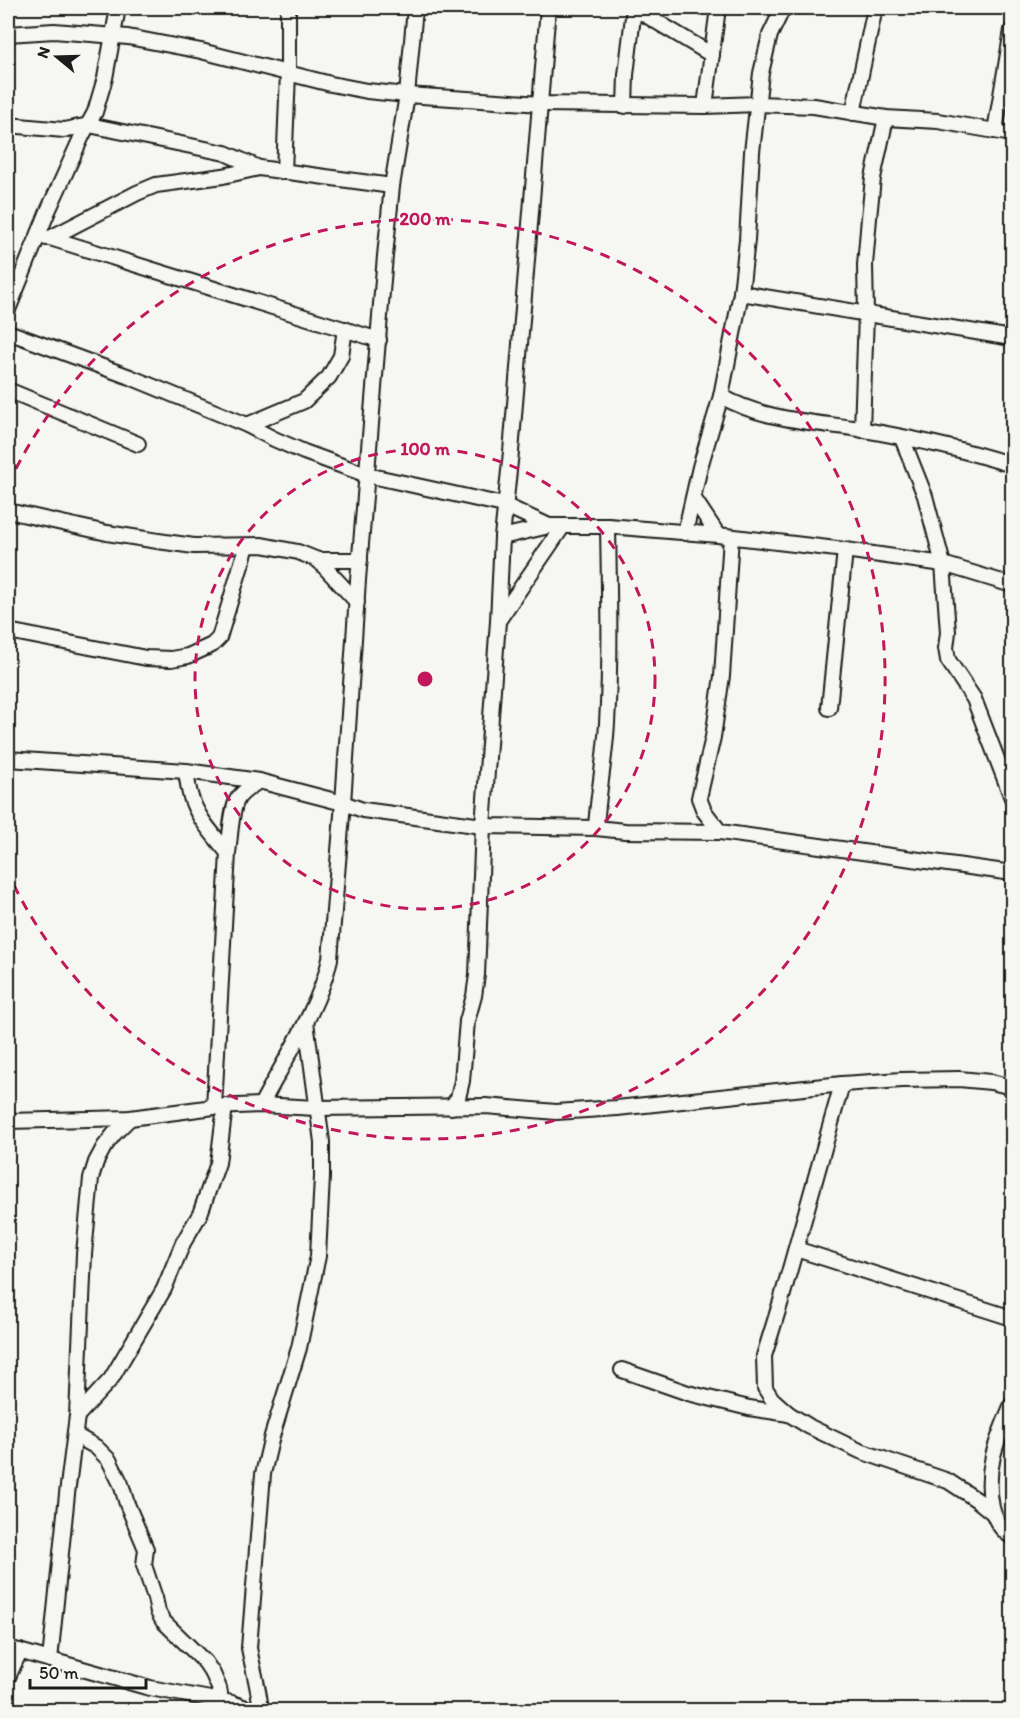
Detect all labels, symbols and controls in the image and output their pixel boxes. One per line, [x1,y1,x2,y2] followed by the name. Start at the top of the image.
[27,27,87,87] north arrow
[33,44,54,60] text: N
[400,208,451,230] text: 200 m
[400,438,451,460] text: 100 m
[415,669,435,689] centre of rings
[30,1652,146,1690] scale bar
[39,1662,79,1684] text: 50 m

